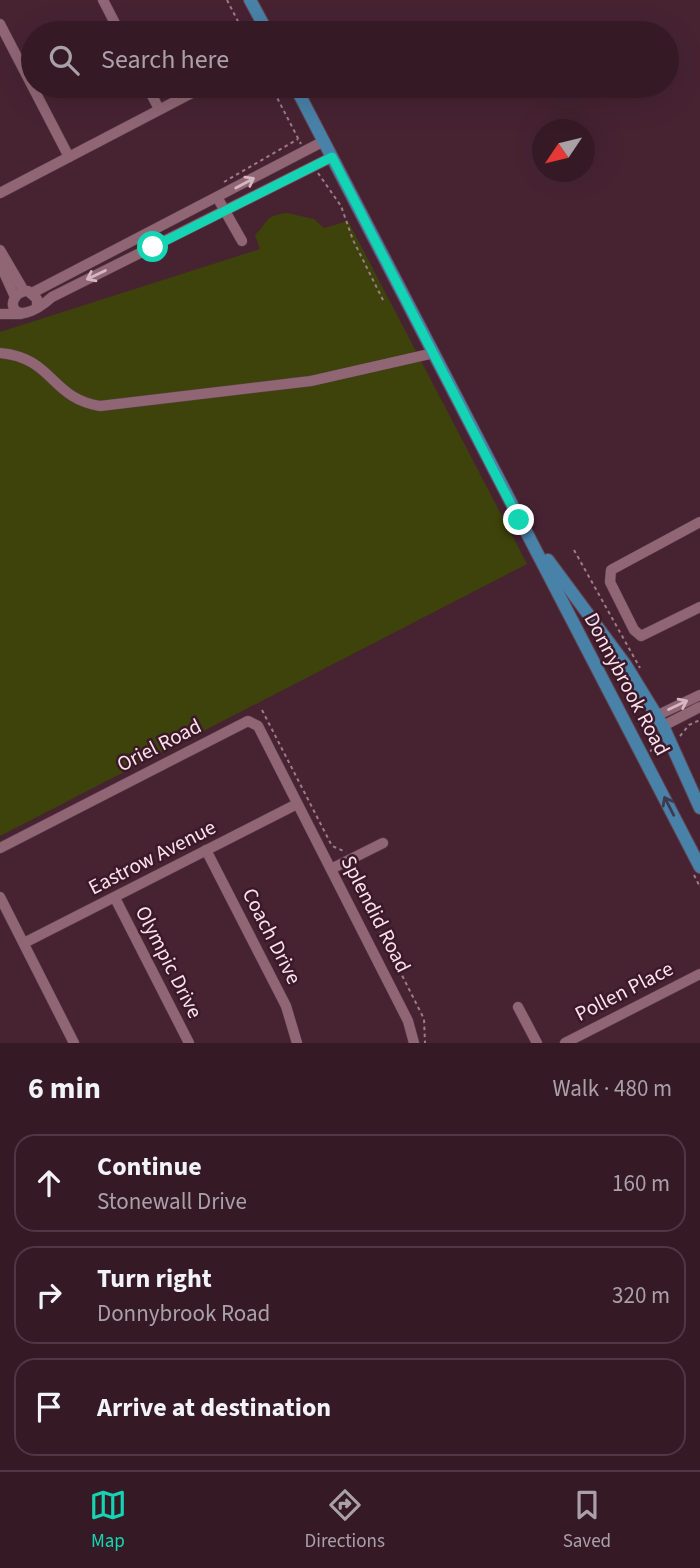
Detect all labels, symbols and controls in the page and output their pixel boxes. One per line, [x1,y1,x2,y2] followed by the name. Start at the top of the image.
[21,21,679,98] search box
[45,41,83,79] icon: search
[101,41,229,78] text: Search here
[532,119,595,182] north arrow
[234,176,255,189] one-way arrow
[137,231,168,262] route start
[86,269,107,283] one-way arrow
[503,504,534,535] route end
[577,607,677,761] street label: Donnybrook Road
[667,698,688,712] one-way arrow
[111,711,207,779] street label: Oriel Road
[661,796,675,817] one-way arrow
[83,812,221,902] street label: Eastrow Avenue
[334,850,418,978] street label: Splendid Road
[235,883,309,989] street label: Coach Drive
[128,901,210,1023] street label: Olympic Drive
[570,953,678,1029] street label: Pollen Place
[28,1067,101,1110] text: 6 min
[553,1072,672,1105] text: Walk · 480 m
[97,1148,202,1185] text: Continue
[30,1164,68,1202] icon: ahead
[612,1167,670,1200] text: 160 m
[97,1185,247,1218] text: Stonewall Drive
[97,1260,212,1297] text: Turn right
[30,1276,68,1314] icon: right
[612,1279,670,1312] text: 320 m
[97,1297,270,1330] text: Donnybrook Road
[30,1388,68,1426] icon: arrive
[97,1389,331,1426] text: Arrive at destination
[89,1486,127,1555] tab: Map
[305,1486,385,1555] tab: Directions
[563,1486,611,1555] tab: Saved

